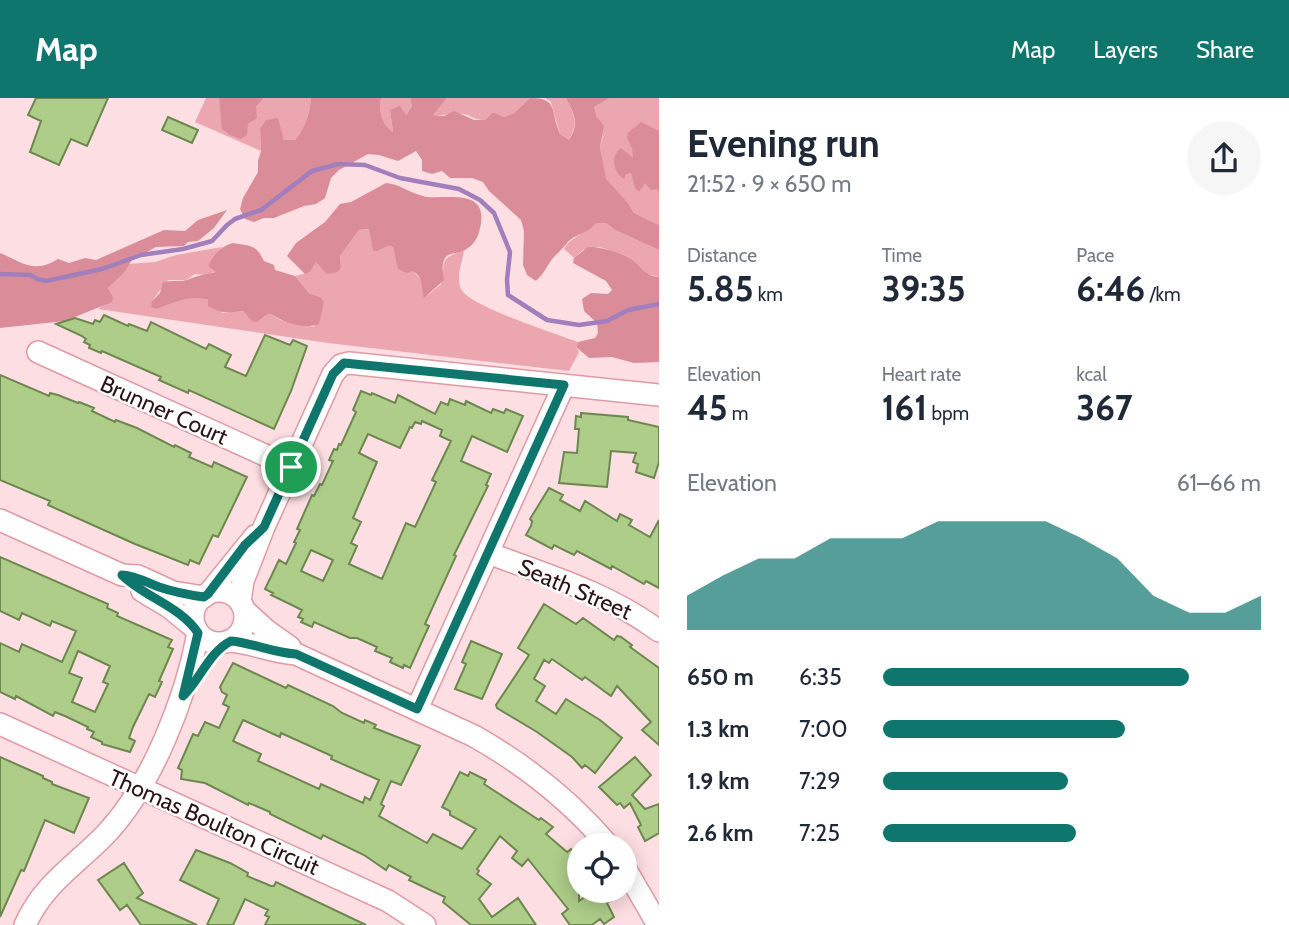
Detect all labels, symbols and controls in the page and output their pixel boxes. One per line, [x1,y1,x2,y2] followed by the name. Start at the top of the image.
[35,29,98,69] text: Map
[1011,35,1055,64] text: Map
[1093,35,1158,64] text: Layers
[1196,35,1254,64] text: Share
[687,120,880,167] text: Evening run
[1187,121,1261,195] button: share
[687,170,851,198] text: 21:52 · 9 × 650 m
[687,244,757,267] text: Distance
[882,244,922,267] text: Time
[1076,244,1114,267] text: Pace
[687,267,754,310] text: 5.85
[882,267,966,310] text: 39:35
[1076,267,1145,310] text: 6:46
[754,283,783,306] text: km
[1145,283,1181,306] text: /km
[687,363,761,386] text: Elevation
[882,363,961,386] text: Heart rate
[1076,363,1107,386] text: kcal
[96,369,232,451] street label: Brunner Court
[687,386,728,429] text: 45
[882,386,927,429] text: 161
[1076,386,1133,429] text: 367
[728,402,748,425] text: m
[927,402,969,425] text: bpm
[261,437,321,497] pin
[272,448,310,486] icon: arrive
[687,469,777,497] text: Elevation
[1177,469,1261,497] text: 61–66 m
[514,553,636,626] street label: Seath Street
[687,663,754,691] text: 650 m
[799,663,842,691] text: 6:35
[687,715,749,743] text: 1.3 km
[799,715,847,743] text: 7:00
[105,763,324,881] street label: Thomas Boulton Circuit
[687,767,750,795] text: 1.9 km
[799,767,840,795] text: 7:29
[687,819,754,847] text: 2.6 km
[799,819,840,847] text: 7:25
[567,833,637,903] map controls
[567,833,637,903] button: locate

